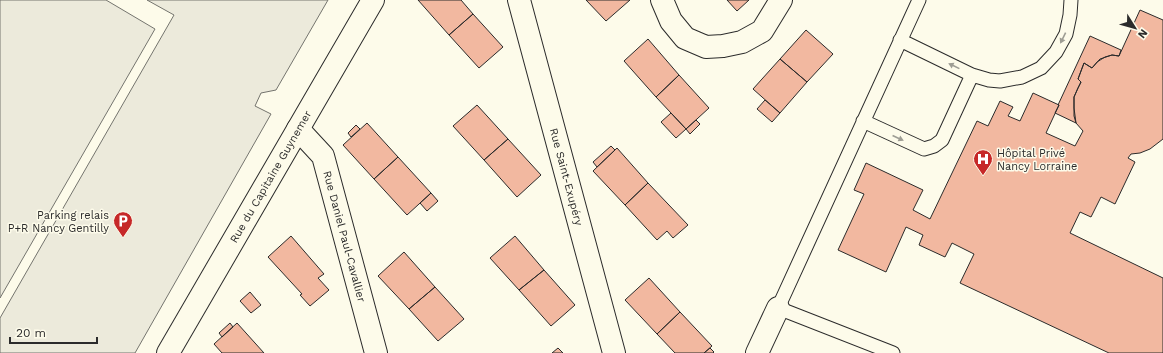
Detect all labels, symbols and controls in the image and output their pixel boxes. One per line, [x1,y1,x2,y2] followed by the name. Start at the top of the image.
[1115,8,1155,48] north arrow
[1135,27,1150,41] text: N
[1060,32,1066,44] one-way arrow
[948,63,959,69] one-way arrow
[227,108,314,245] street label: Rue du Capitaine Guynemer
[547,127,586,227] street label: Rue Saint-Exupéry
[893,135,904,141] one-way arrow
[997,147,1077,173] place label: Hôpital Privé Nancy Lorraine
[972,148,994,176] hospital icon: Hôpital Privé Nancy Lorraine
[321,169,369,304] street label: Rue Daniel Paul-Cavallier
[8,209,109,235] place label: Parking relais P+R Nancy Gentilly
[112,210,134,238] parking icon: Parking relais P+R Nancy Gentilly
[10,319,97,345] scale bar
[16,326,46,340] text: 20 m

